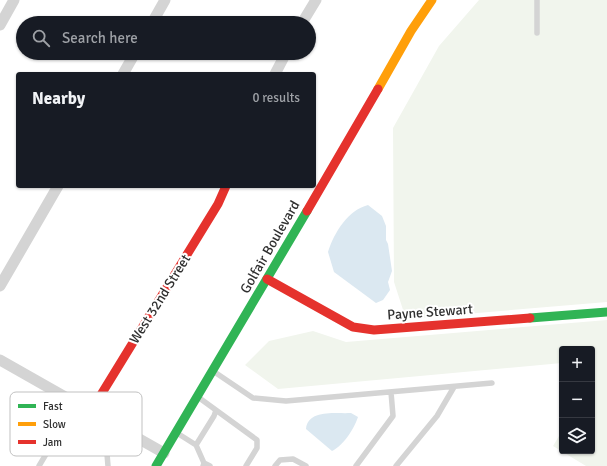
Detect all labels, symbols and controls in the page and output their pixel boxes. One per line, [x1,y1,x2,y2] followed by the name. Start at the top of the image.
[16,16,316,60] search box
[30,27,52,49] icon: search
[62,29,138,47] text: Search here
[32,88,85,109] text: Nearby
[252,90,300,106] text: 0 results
[237,198,303,296] street label: Golfair Boulevard
[126,251,194,347] street label: West 32nd Street
[387,301,473,323] street label: Payne Stewart
[559,346,595,454] map controls
[559,346,595,382] button: +
[559,382,595,418] button: −
[10,392,142,456] legend
[43,400,63,413] text: Fast
[43,418,66,431] text: Slow
[559,418,595,454] button: layers
[43,436,62,449] text: Jam

